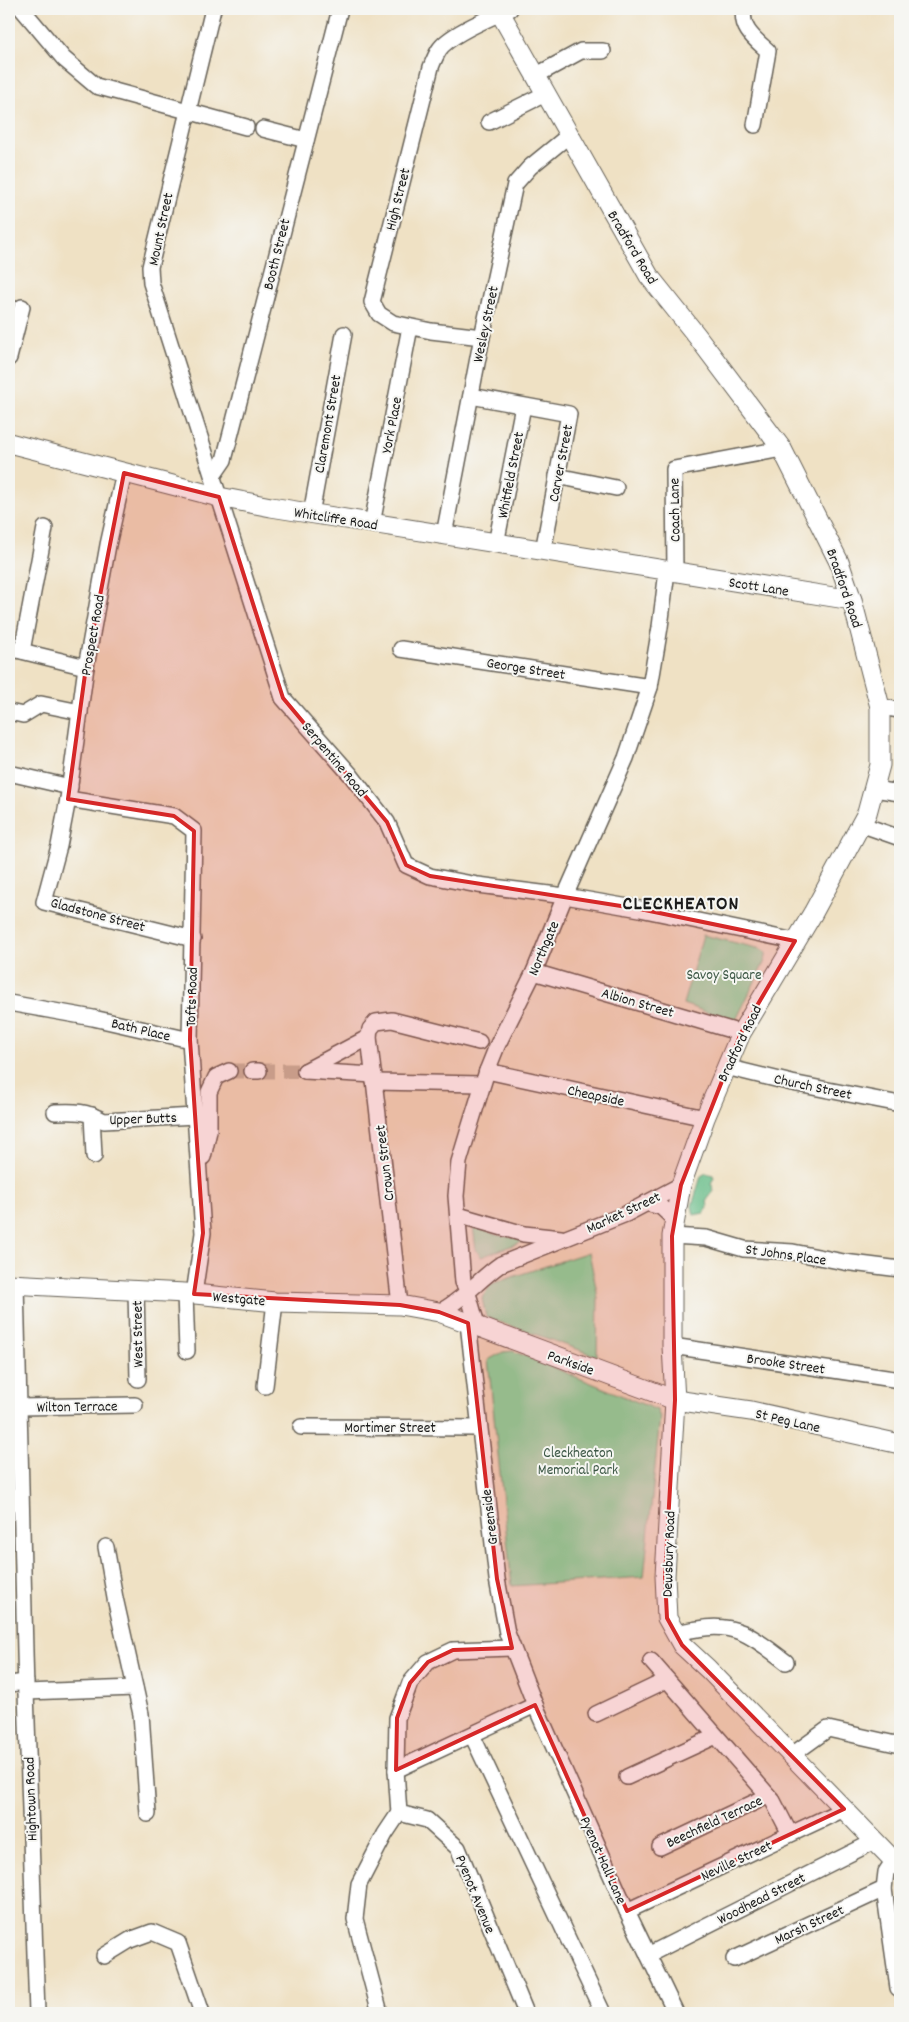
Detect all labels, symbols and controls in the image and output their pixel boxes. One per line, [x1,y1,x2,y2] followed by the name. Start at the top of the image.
[381,165,417,233] street label: High Street
[143,190,181,268] street label: Mount Street
[601,207,662,289] street label: Bradford Road
[258,216,298,292] street label: Booth Street
[468,284,506,365] street label: Wesley Street
[309,373,349,475] street label: Claremont Street
[377,395,409,456] street label: York Place
[544,422,580,504] street label: Carver Street
[493,430,531,521] street label: Whitfield Street
[664,477,688,542] street label: Coach Lane
[292,503,379,537] street label: Whitcliffe Road
[819,546,867,631] street label: Bradford Road
[727,572,791,604] street label: Scott Lane
[76,593,112,678] street label: Prospect Road
[485,653,567,687] street label: George Street
[295,718,372,803] street label: Serpentine Road
[623,891,739,919] district label: CLECKHEATON
[48,893,148,939] street label: Gladstone Street
[523,918,566,980] street label: Northgate
[686,965,762,987] park label: Savoy Square
[181,967,205,1027] street label: Tofts Road
[599,983,677,1025] street label: Albion Street
[713,1002,769,1086] street label: Bradford Road
[109,1013,173,1049] street label: Bath Place
[772,1069,854,1107] street label: Church Street
[565,1080,626,1114] street label: Cheapside
[109,1108,177,1132] street label: Upper Butts
[370,1123,402,1202] street label: Crown Street
[583,1187,665,1241] street label: Market Street
[744,1239,828,1273] street label: St Johns Place
[212,1287,266,1313] street label: Westgate
[127,1300,151,1368] street label: West Street
[544,1345,597,1383] street label: Parkside
[745,1349,827,1381] street label: Brooke Street
[36,1396,118,1420] street label: Wilton Terrace
[753,1404,822,1440] street label: St Peg Lane
[344,1418,436,1440] street label: Mortimer Street
[538,1443,618,1482] park label: Cleckheaton Memorial Park
[477,1487,505,1546] street label: Greenside
[657,1511,682,1598] street label: Dewsbury Road
[20,1756,44,1841] street label: Hightown Road
[663,1791,767,1855] street label: Beechfield Terrace
[573,1813,632,1909] street label: Pyenot Hall Lane
[697,1835,777,1888] street label: Neville Street
[448,1852,500,1938] street label: Pyenot Avenue
[714,1868,810,1931] street label: Woodhead Street
[771,1900,849,1952] street label: Marsh Street

